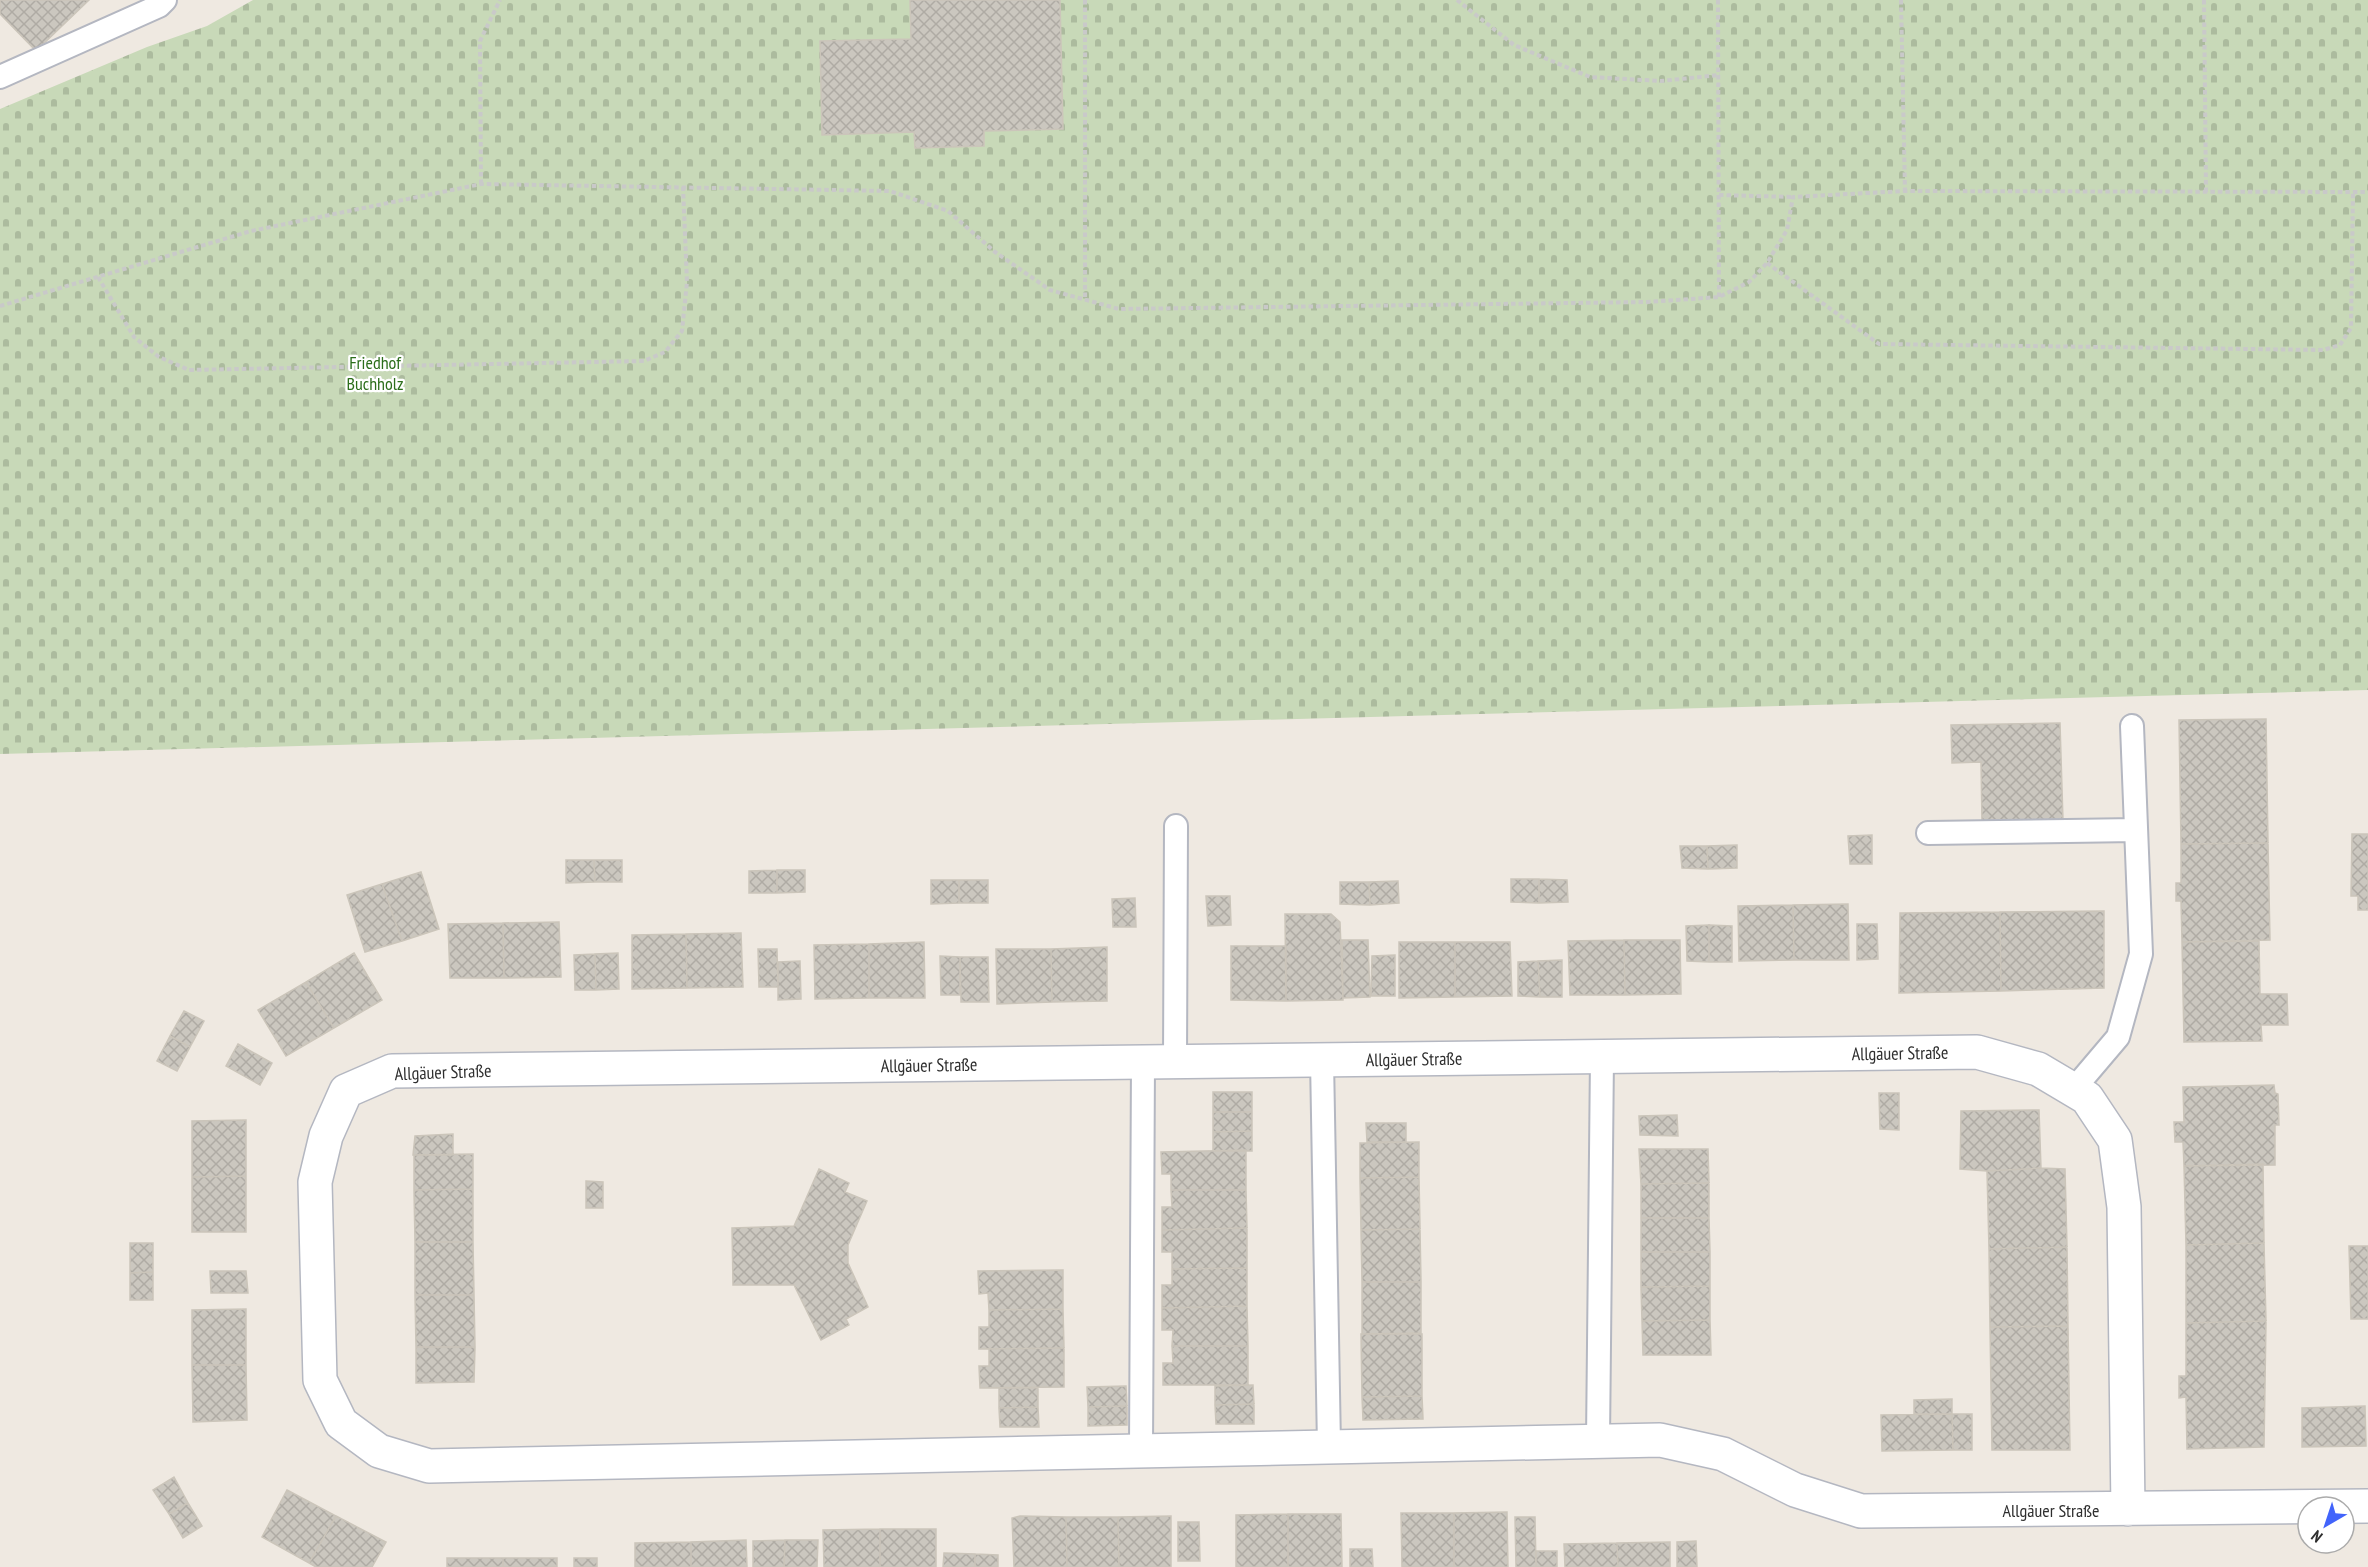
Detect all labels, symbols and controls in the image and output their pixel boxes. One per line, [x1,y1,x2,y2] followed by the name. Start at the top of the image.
[347,351,404,395] park label: Friedhof Buchholz
[1851,1041,1949,1065] street label: Allgäuer Straße
[1365,1047,1463,1071] street label: Allgäuer Straße
[880,1053,978,1077] street label: Allgäuer Straße
[394,1059,492,1085] street label: Allgäuer Straße
[2296,1495,2356,1555] north arrow
[2003,1499,2099,1522] street label: Allgäuer Straße
[2307,1526,2326,1547] text: N

